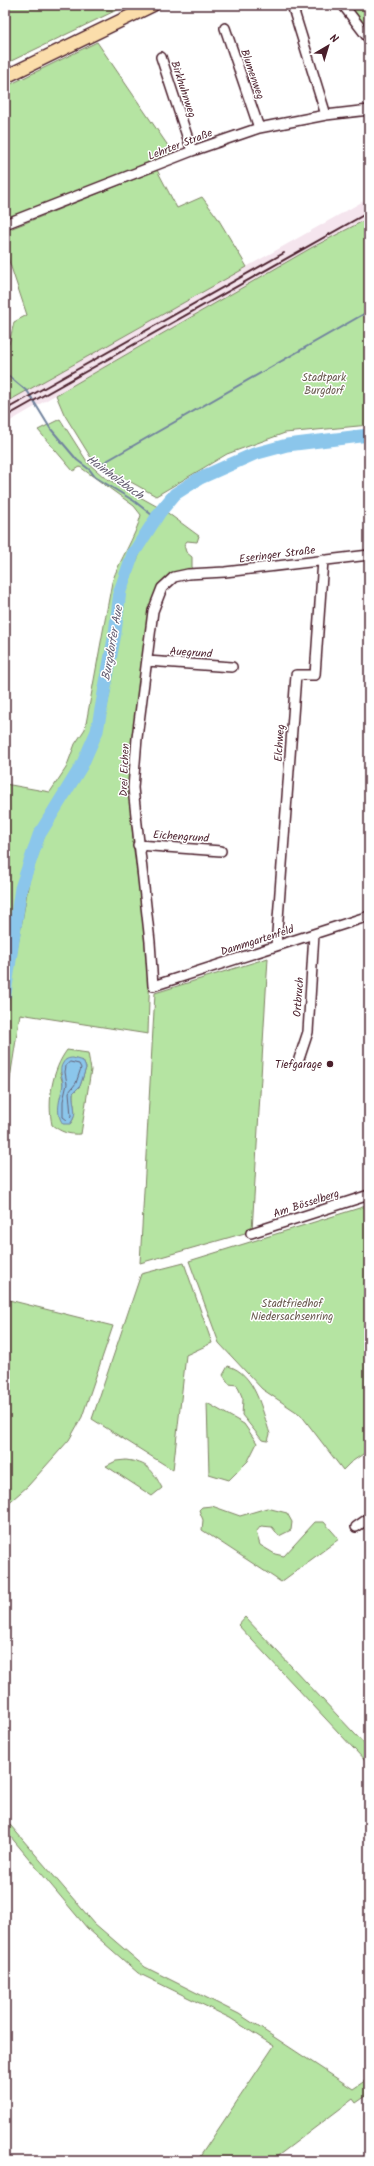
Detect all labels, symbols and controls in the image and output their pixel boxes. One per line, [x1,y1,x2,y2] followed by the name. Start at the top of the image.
[308,26,348,66] north arrow
[325,30,342,48] text: N
[235,47,269,102] street label: Blumenweg
[165,58,201,120] street label: Birkhuhnweg
[145,124,215,166] street label: Lehrter Straße
[302,369,347,400] park label: Stadtpark Burgdorf
[82,450,149,506] water label: Hainholzbach
[238,541,316,569] street label: Eseringer Straße
[97,603,129,682] water label: Burgdorfer Aue
[169,643,213,663] street label: Auegrund
[270,724,290,762] street label: Elchweg
[115,743,135,797] street label: Drei Eichen
[152,826,210,848] street label: Eichengrund
[218,920,297,961] street label: Dammgartenfeld
[289,976,309,1018] street label: Ortbruch
[275,1056,322,1074] place label: Tiefgarage
[325,1059,335,1069] marker: Tiefgarage
[271,1185,342,1223] street label: Am Bösselberg
[251,1295,333,1326] park label: Stadtfriedhof Niedersachsenring

